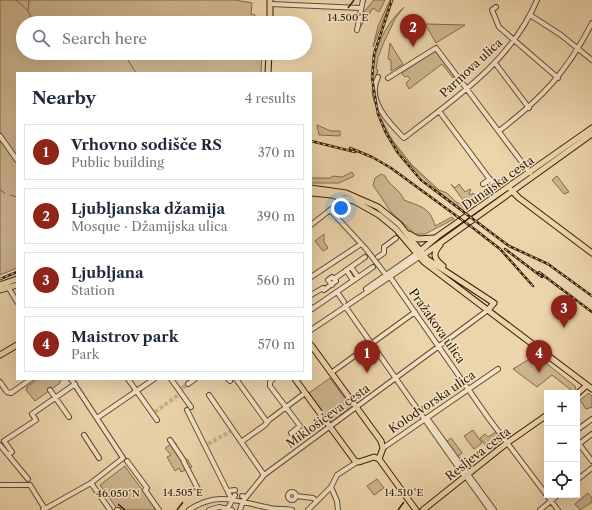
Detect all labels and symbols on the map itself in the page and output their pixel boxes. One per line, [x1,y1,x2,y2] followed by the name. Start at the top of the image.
[328,11,369,24] text: 14.500°E
[400,14,426,47] pin: 2
[436,34,506,100] street label: Parmova ulica
[459,152,537,213] street label: Dunajska cesta
[331,198,351,218] your location
[406,285,469,367] street label: Pražakova ulica
[551,295,577,328] pin: 3
[354,340,380,373] pin: 1
[526,340,552,373] pin: 4
[385,367,479,436] street label: Kolodvorska ulica
[283,380,373,451] street label: Miklošičeva cesta
[442,423,514,484] street label: Resljeva cesta
[163,486,203,499] text: 14.505°E
[385,486,424,499] text: 14.510°E
[96,487,140,500] text: 46.050°N

